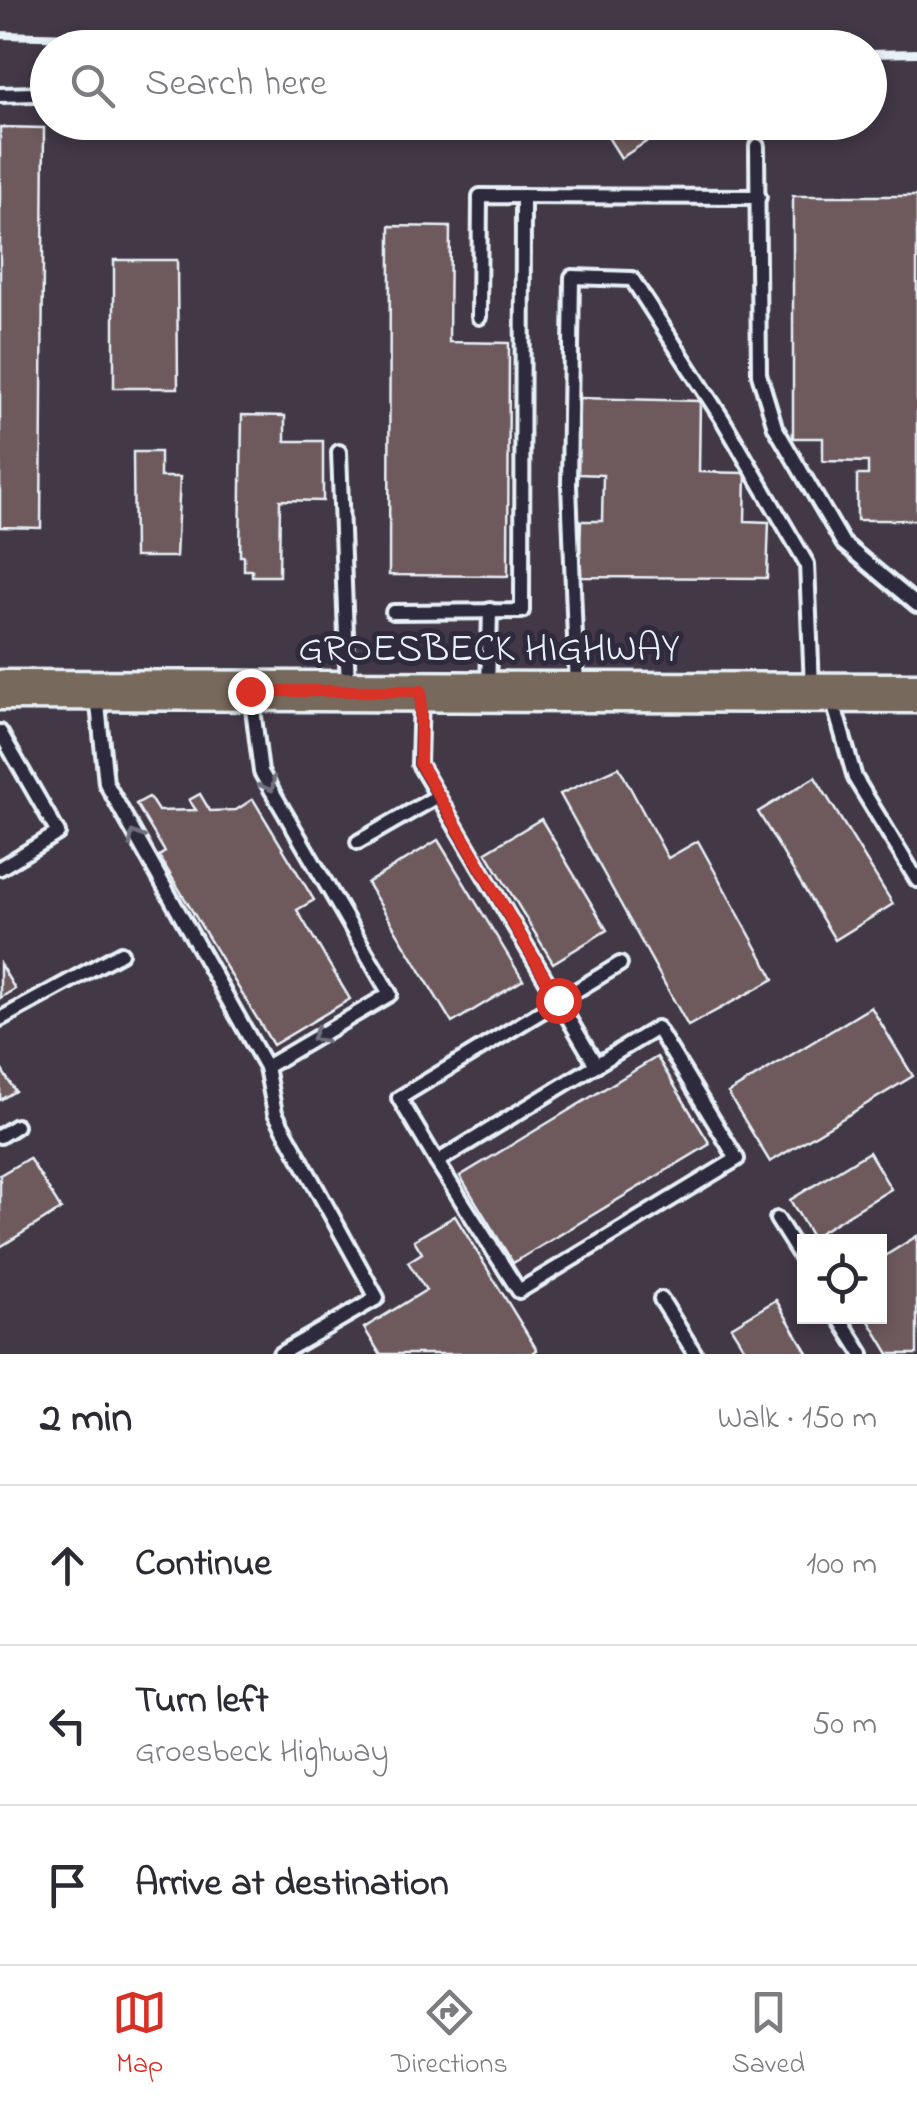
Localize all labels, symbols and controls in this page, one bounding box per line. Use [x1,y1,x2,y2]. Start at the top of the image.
search box [30,30,887,140]
text: Search here [145,57,327,113]
icon: search [65,58,120,113]
street label: GROESBECK HIGHWAY [298,621,680,680]
route end [228,669,274,715]
one-way arrow [257,775,277,793]
one-way arrow [128,830,148,848]
route start [536,978,582,1024]
one-way arrow [311,1024,329,1044]
map controls [797,1234,887,1324]
button: locate [797,1234,887,1324]
text: 2 min [40,1389,132,1450]
text: Walk · 150 m [718,1396,877,1443]
text: Continue [135,1537,271,1593]
icon: ahead [40,1538,95,1593]
text: 100 m [806,1542,877,1589]
text: Turn left [135,1674,268,1730]
icon: left [40,1698,95,1753]
text: 50 m [812,1702,877,1749]
text: Groesbeck Highway [135,1730,388,1777]
text: Arrive at destination [135,1857,449,1913]
icon: arrive [40,1858,95,1913]
tab: Map [112,1985,167,2086]
tab: Directions [391,1985,508,2086]
tab: Saved [732,1985,805,2086]

